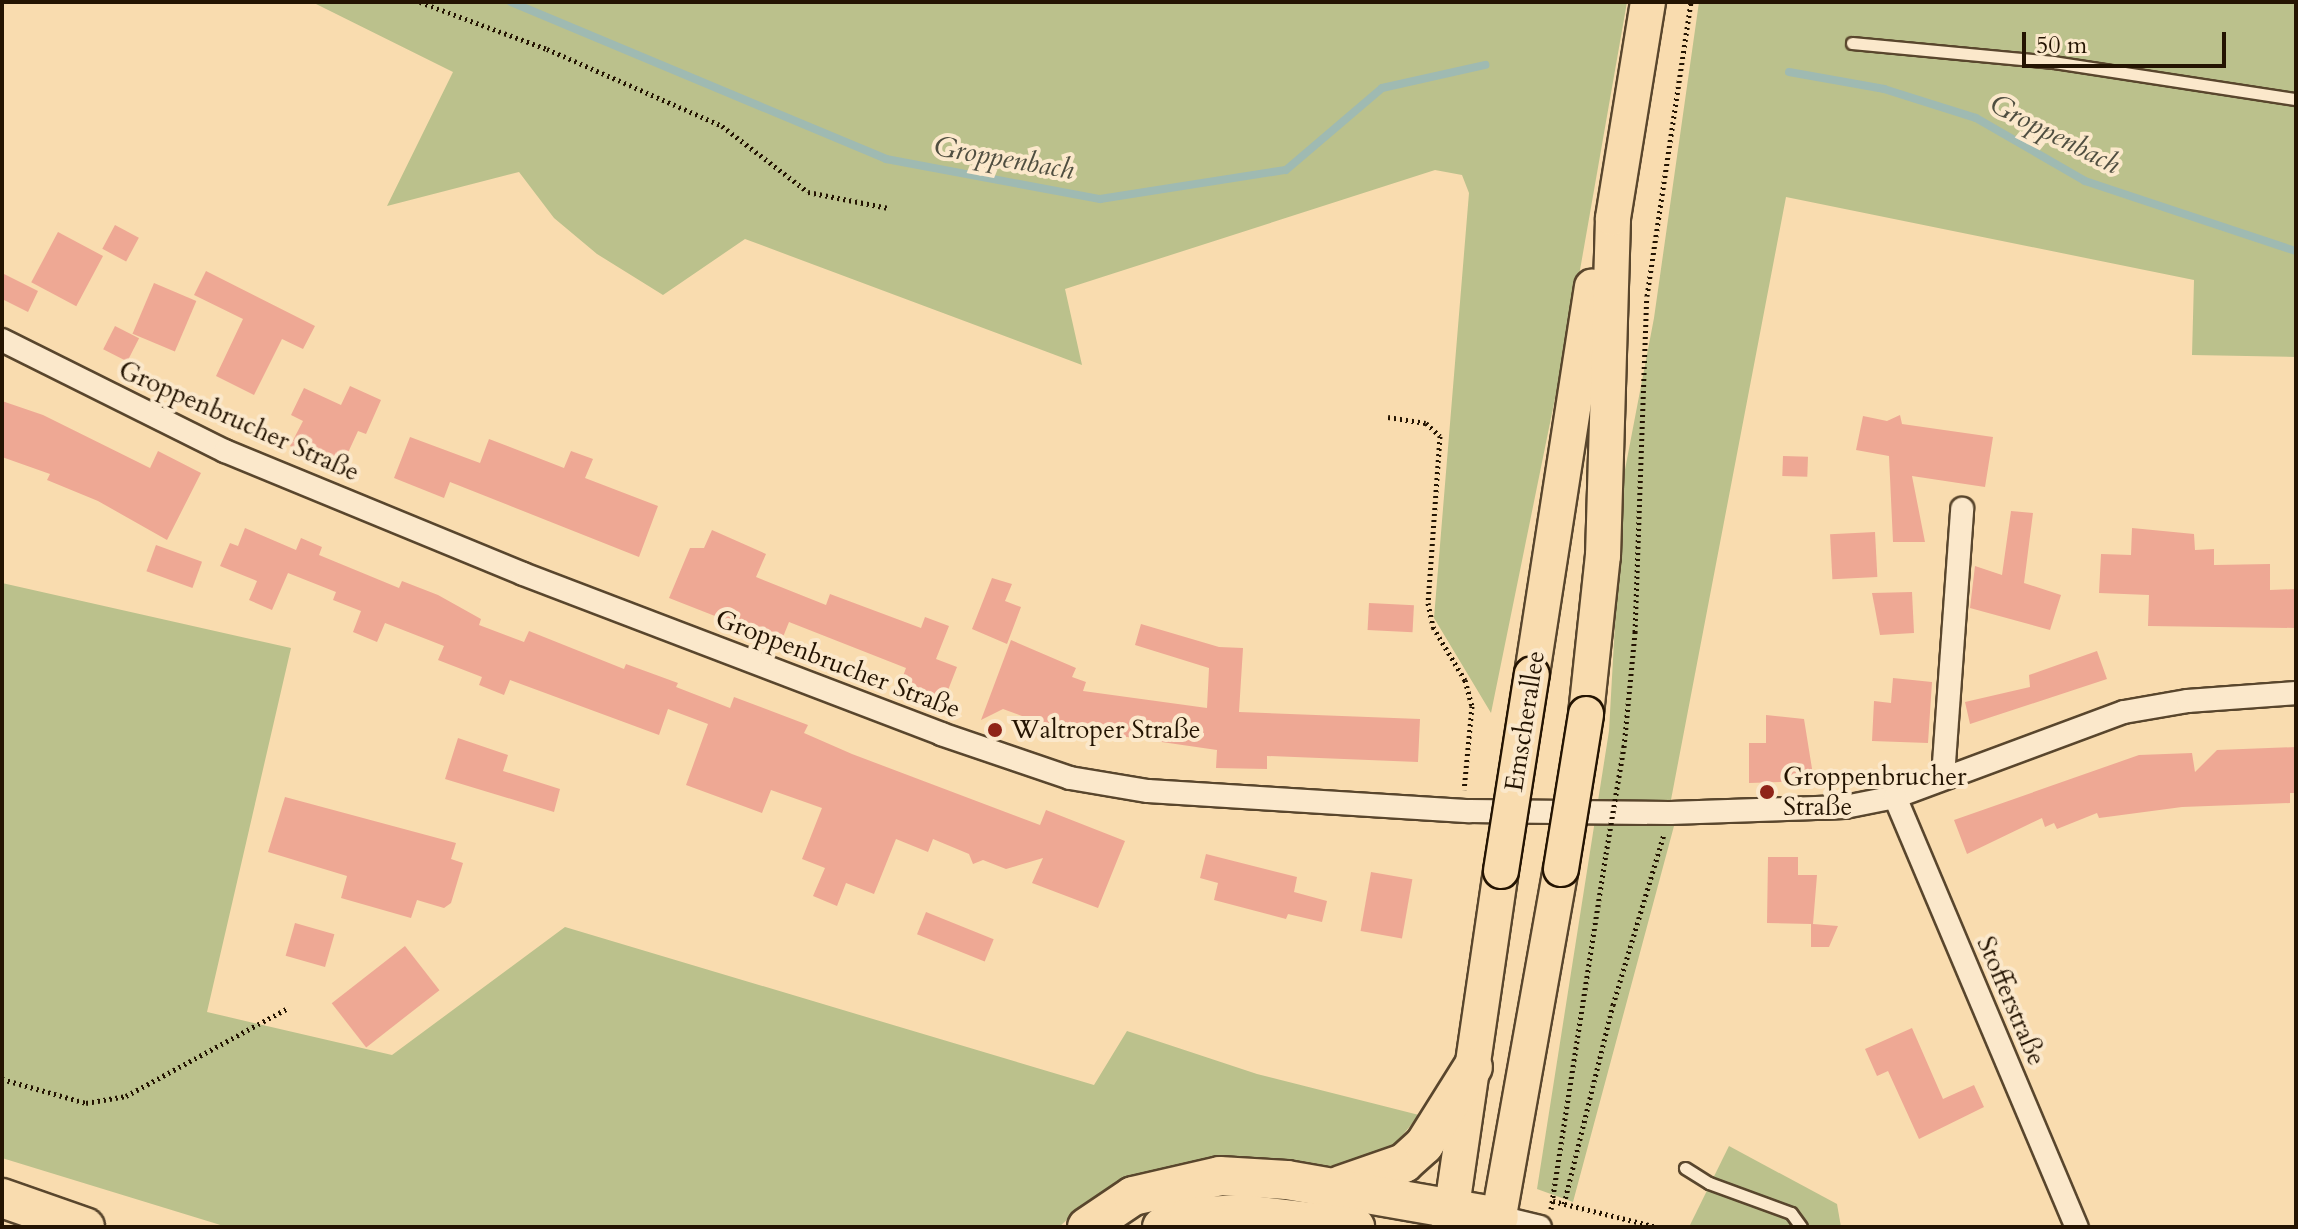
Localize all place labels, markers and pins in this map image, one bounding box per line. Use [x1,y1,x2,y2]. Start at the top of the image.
place label: Waltroper Straße [1011,714,1201,746]
marker: Waltroper Straße [986,721,1004,739]
place label: Groppenbrucher Straße [1783,761,1966,822]
marker: Groppenbrucher Straße [1758,783,1776,801]

